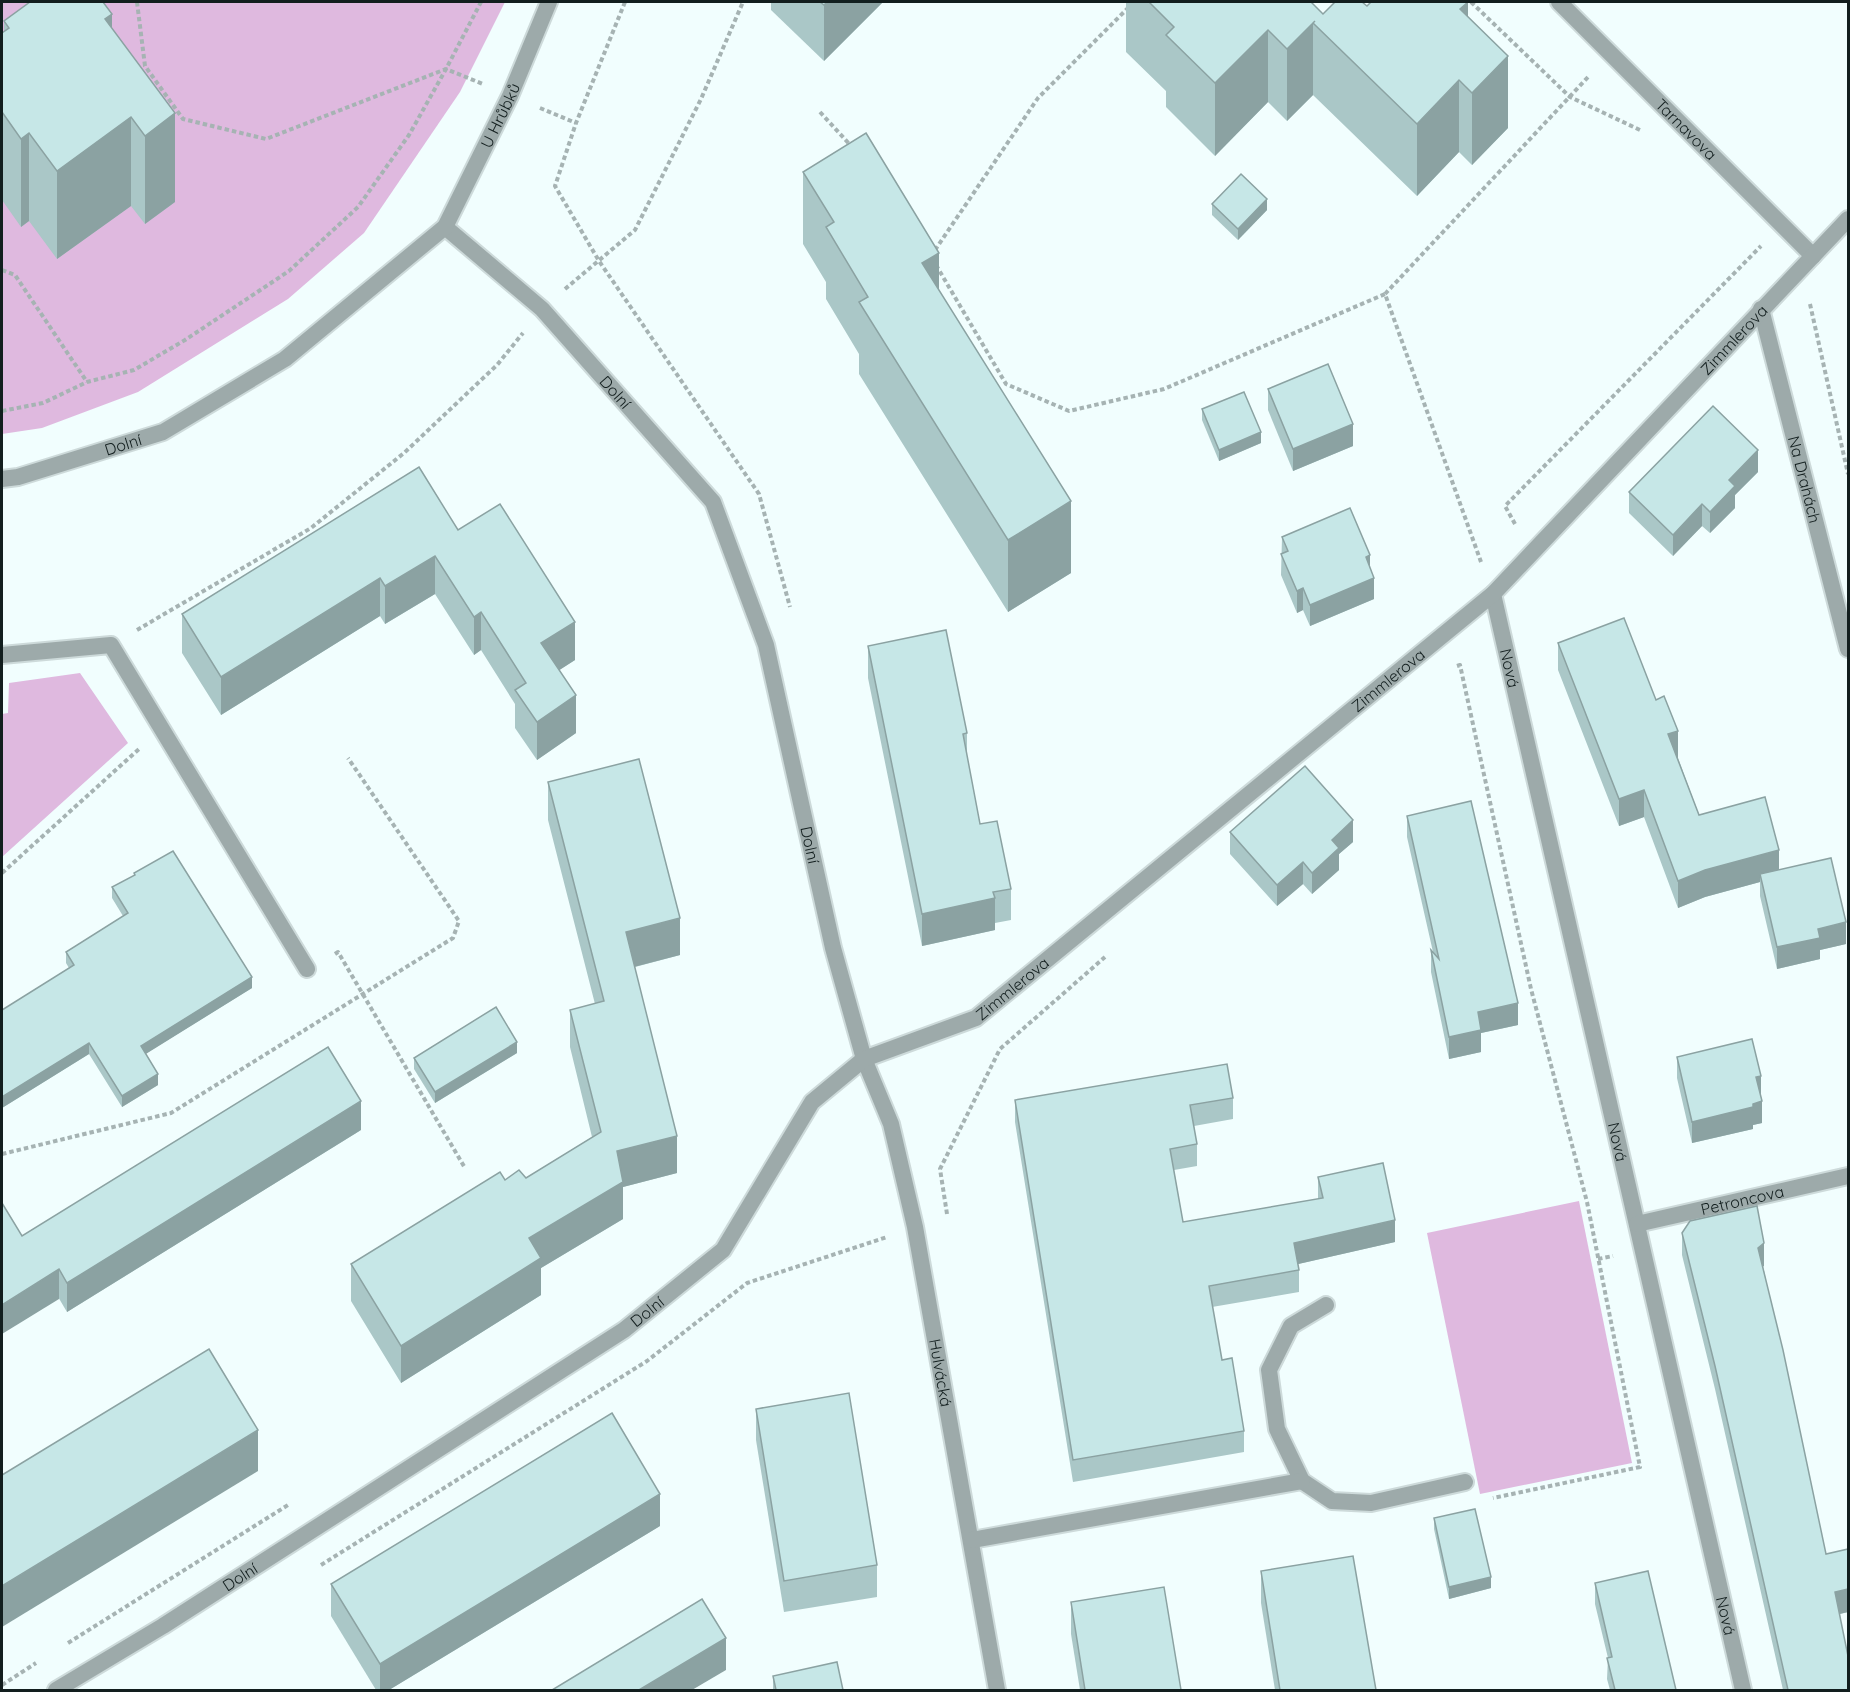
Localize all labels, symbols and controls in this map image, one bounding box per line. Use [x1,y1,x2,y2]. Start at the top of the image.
street label: U Hrůbků [476,80,524,151]
street label: Tarnavova [1651,94,1721,164]
street label: Zimmlerova [1696,301,1772,379]
street label: Dolní [596,371,636,413]
street label: Dolní [102,429,144,460]
street label: Na Drahách [1784,434,1825,525]
street label: Zimmlerova [1347,644,1429,716]
street label: Nová [1496,647,1524,690]
street label: Dolní [796,824,824,866]
street label: Zimmlerova [971,952,1053,1024]
street label: Nová [1604,1121,1632,1163]
street label: Petroncova [1699,1181,1786,1219]
street label: Dolní [626,1292,668,1331]
street label: Hulvácká [925,1337,957,1408]
street label: Dolní [219,1558,262,1595]
street label: Nová [1712,1594,1740,1637]

